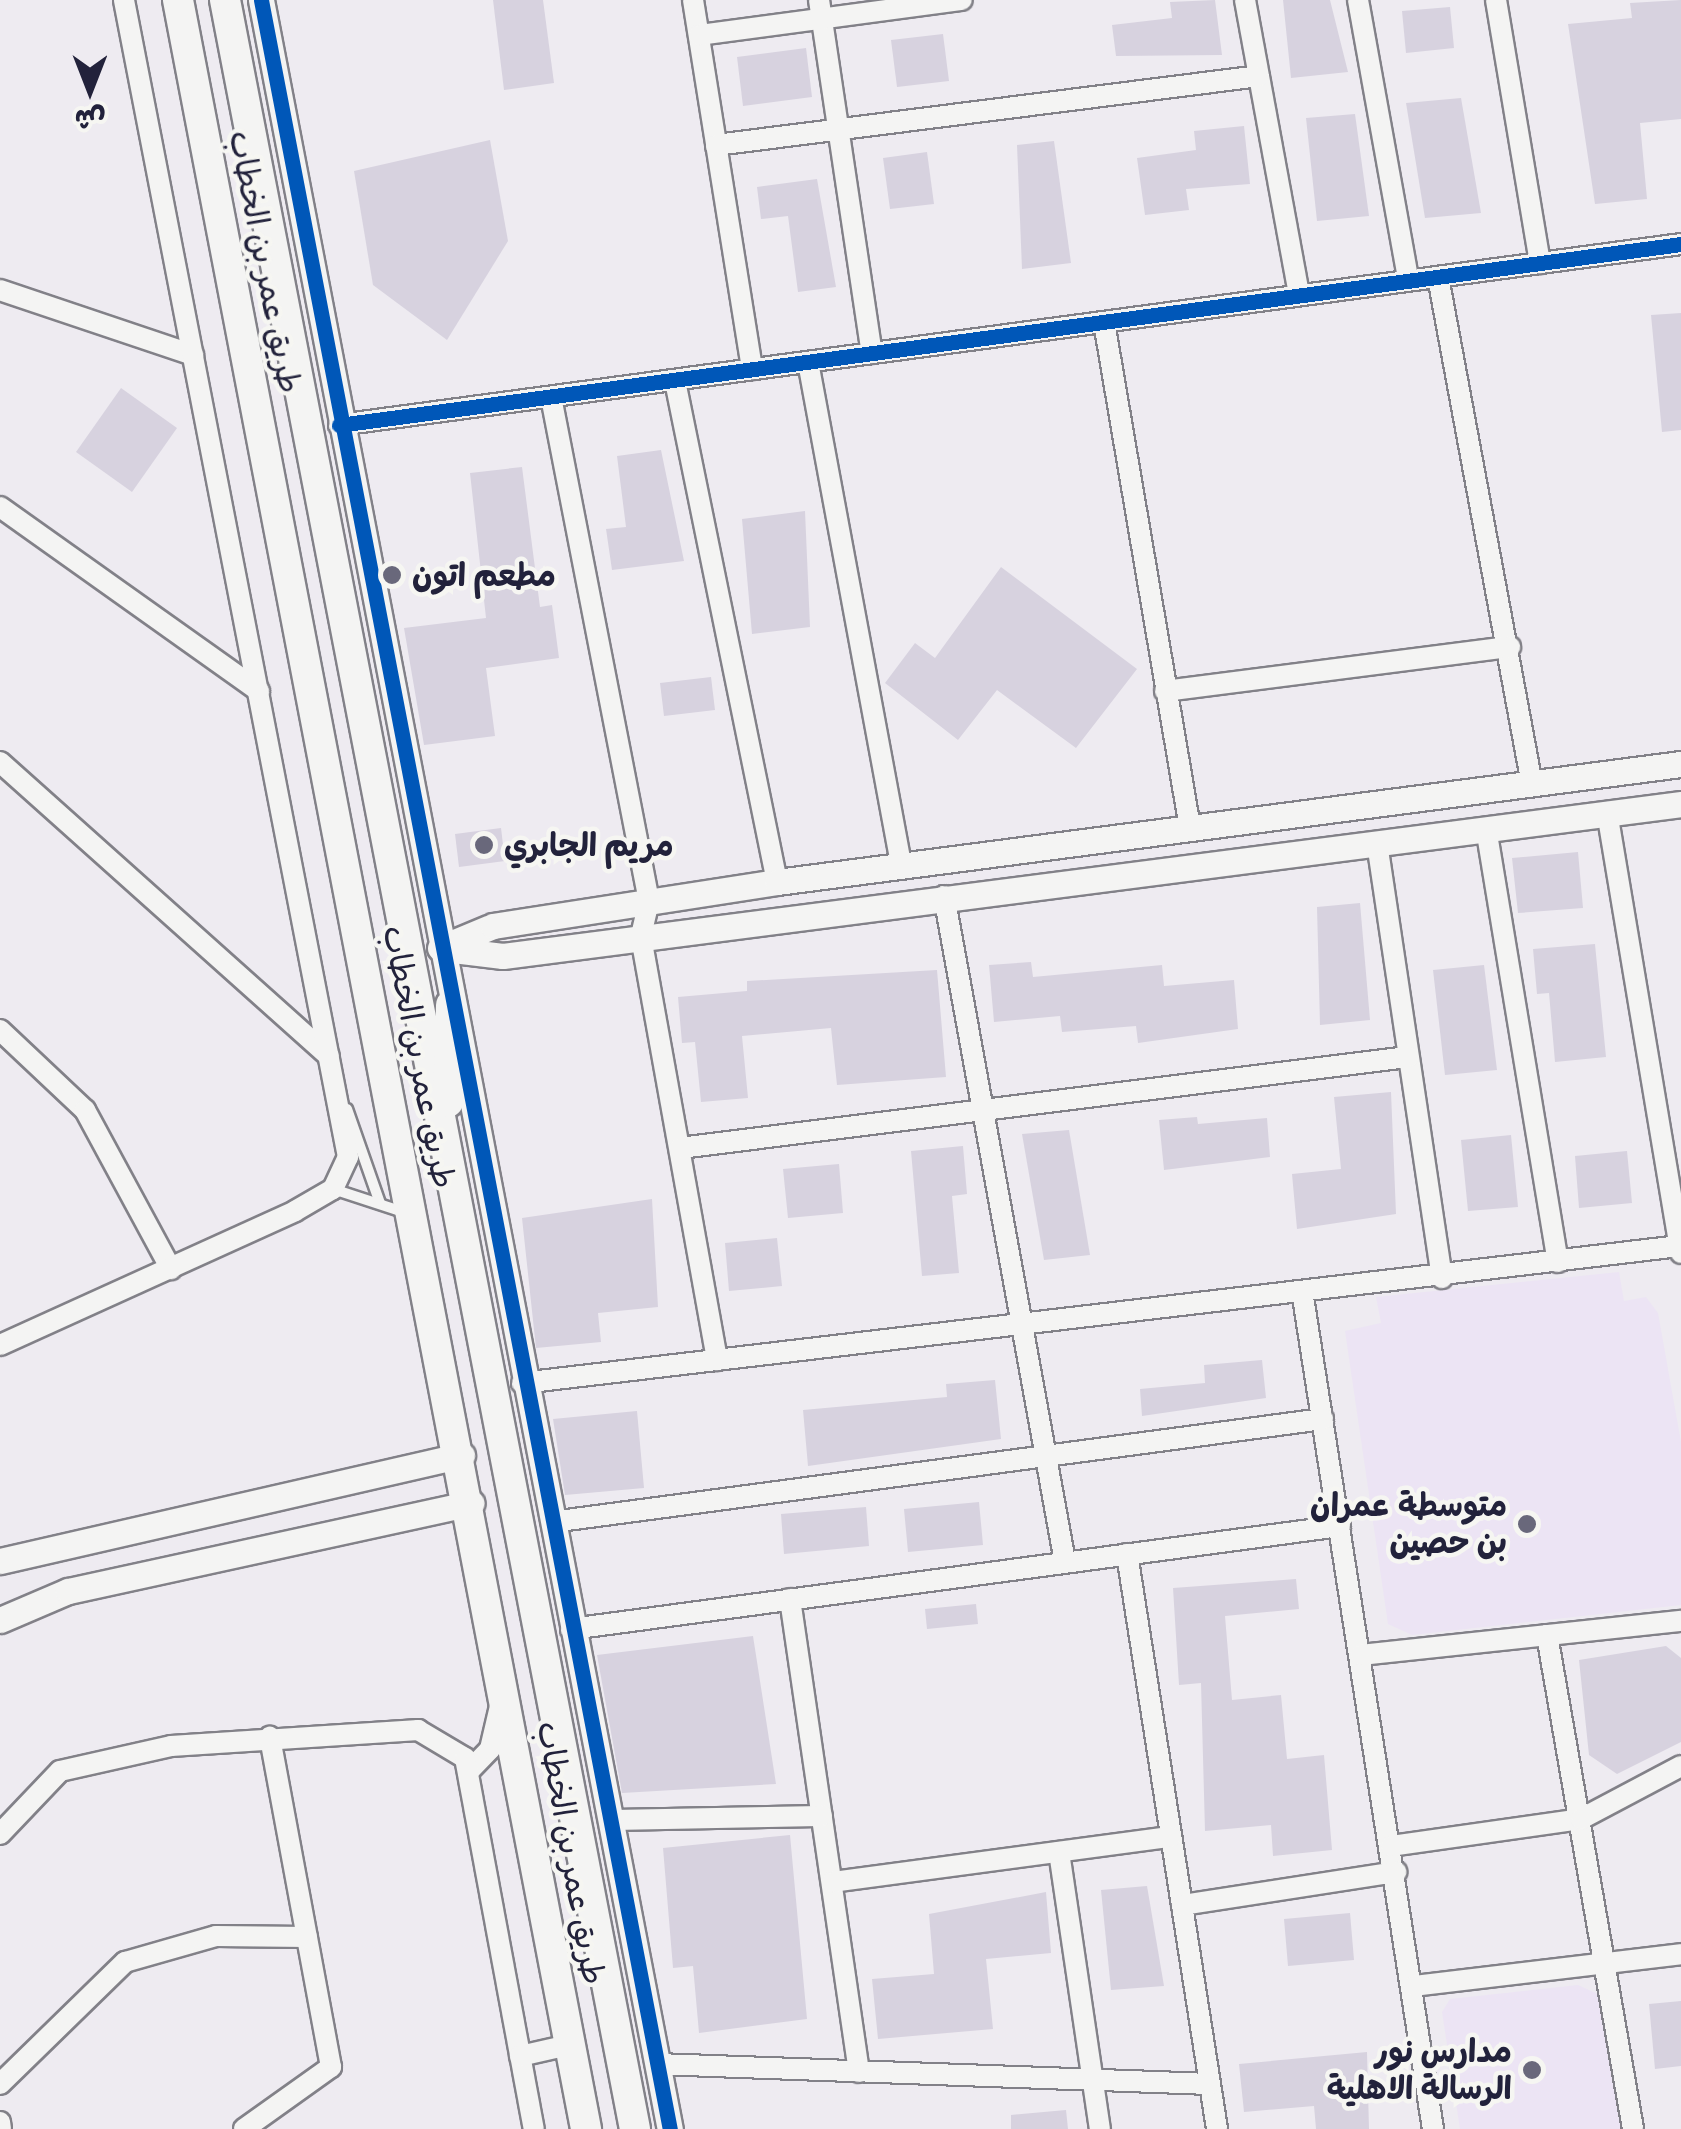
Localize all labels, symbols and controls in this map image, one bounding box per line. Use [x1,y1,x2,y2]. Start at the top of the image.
north arrow [40,40,140,140]
text: ش [75,101,105,139]
street label: طريق عمر بن الخطاب [221,127,309,397]
place label: مطعم اتون [412,556,556,594]
marker: مطعم اتون [381,564,403,586]
place label: مريم الجابري [504,826,674,864]
marker: مريم الجابري [473,834,495,856]
street label: طريق عمر بن الخطاب [375,922,463,1192]
place label: متوسطة عمران بن حصين [1310,1487,1507,1562]
marker: متوسطة عمران بن حصين [1516,1513,1538,1535]
street label: طريق عمر بن الخطاب [529,1718,613,1988]
place label: مدارس نور الرسالة الاهلية [1327,2033,1512,2108]
marker: مدارس نور الرسالة الاهلية [1521,2059,1543,2081]

